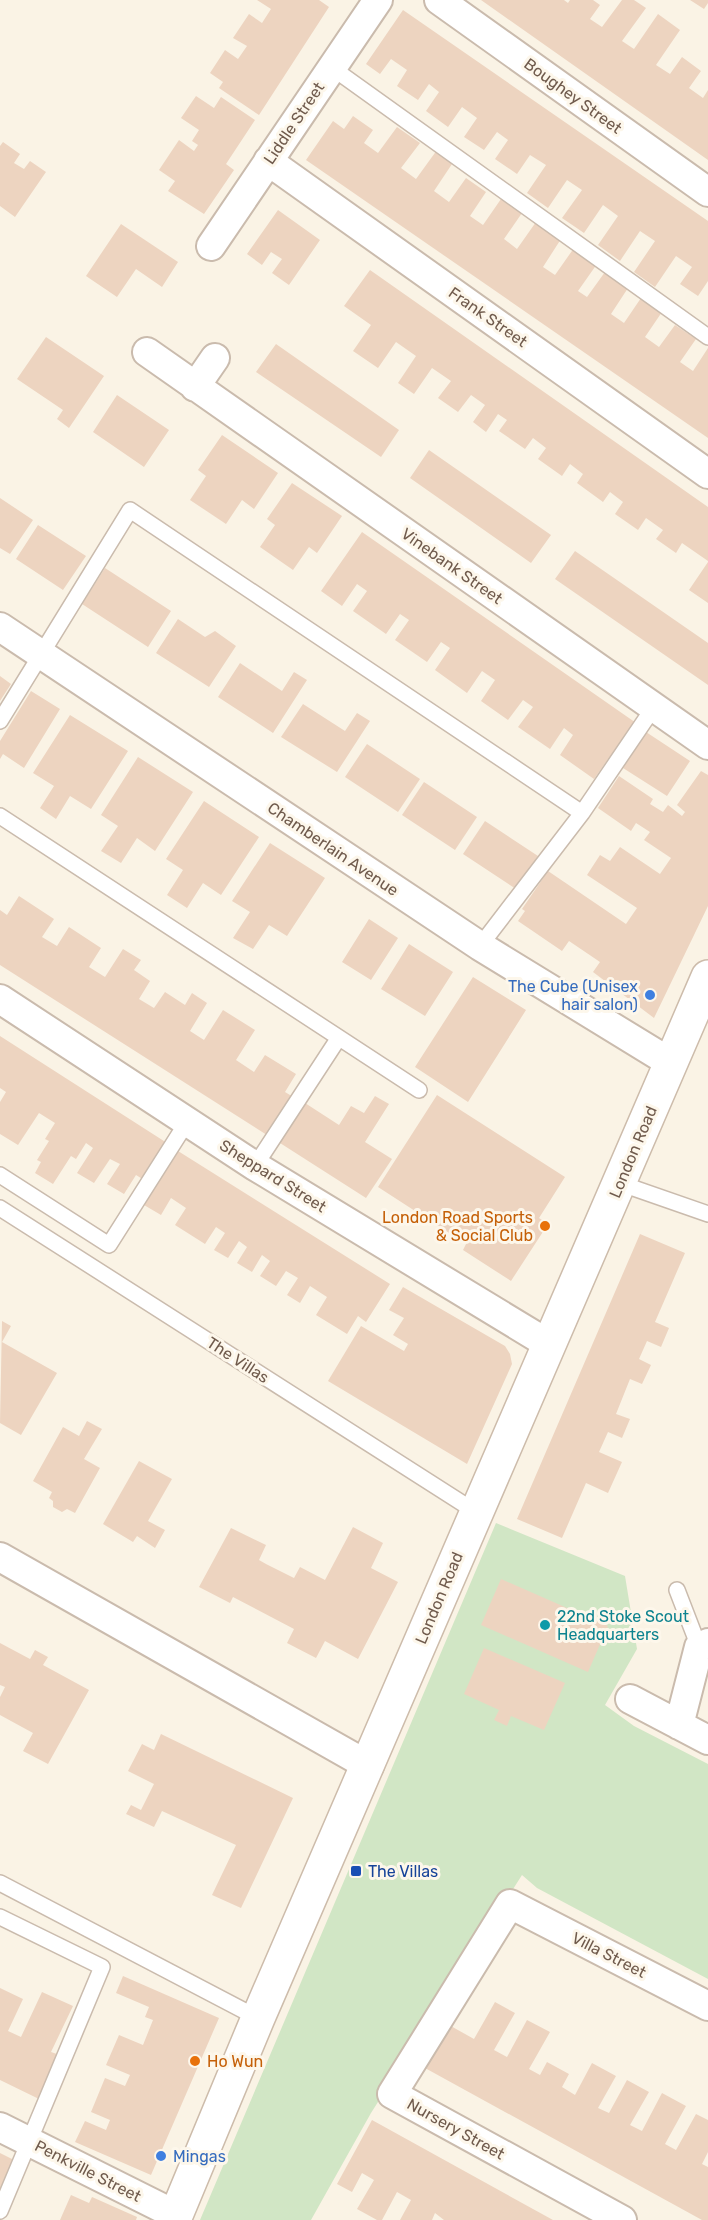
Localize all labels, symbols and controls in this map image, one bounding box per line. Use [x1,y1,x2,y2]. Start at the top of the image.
street label: Boughey Street [520,54,626,138]
street label: Liddle Street [260,78,328,168]
street label: Frank Street [445,283,531,351]
street label: Vinebank Street [398,524,506,608]
street label: Chamberlain Avenue [264,798,402,900]
place label: The Cube (Unisex hair salon) [508,977,638,1014]
marker: The Cube (Unisex hair salon) [643,988,657,1002]
street label: London Road [605,1103,661,1201]
street label: Sheppard Street [216,1136,330,1216]
place label: London Road Sports & Social Club [382,1208,533,1245]
marker: London Road Sports & Social Club [538,1219,552,1233]
street label: The Villas [203,1333,273,1387]
street label: London Road [411,1549,467,1647]
place label: 22nd Stoke Scout Headquarters [557,1607,689,1644]
marker: 22nd Stoke Scout Headquarters [538,1618,552,1632]
place label: The Villas [368,1862,438,1881]
marker: The Villas [349,1864,363,1878]
street label: Villa Street [569,1928,649,1982]
place label: Ho Wun [207,2052,263,2071]
marker: Ho Wun [188,2054,202,2068]
street label: Nursery Street [404,2094,508,2164]
street label: Penkville Street [32,2136,144,2206]
place label: Mingas [173,2147,226,2166]
marker: Mingas [154,2149,168,2163]

